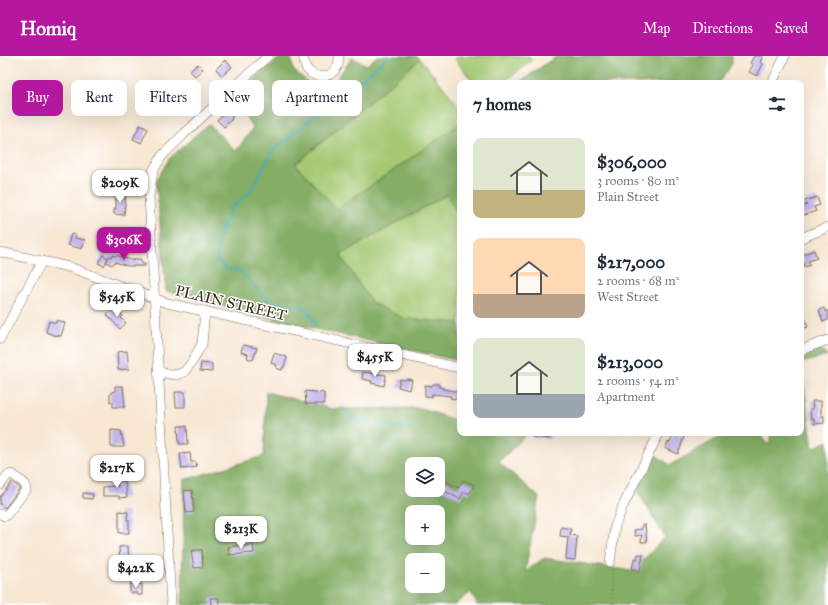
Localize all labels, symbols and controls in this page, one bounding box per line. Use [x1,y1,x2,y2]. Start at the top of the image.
text: Homiq [20,17,76,40]
text: Map [643,20,670,37]
text: Directions [692,20,753,37]
text: Saved [775,20,808,37]
chip: Buy [12,80,63,116]
chip: Rent [71,80,127,116]
chip: Filters [135,80,201,116]
chip: New [209,80,264,116]
chip: Apartment [272,80,362,116]
icon: filters [766,93,788,115]
text: 7 homes [473,94,531,115]
text: $306,000 [597,152,667,173]
icon: home [505,154,553,202]
pin: $209K [92,170,148,204]
text: 3 rooms · 80 m² [597,173,679,189]
text: $209K [101,175,139,191]
text: Plain Street [597,189,659,205]
pin: $306K [96,227,152,261]
text: $306K [106,232,142,248]
text: $217,000 [597,252,665,273]
icon: home [505,254,553,302]
text: 2 rooms · 68 m² [597,273,679,289]
street label: PLAIN STREET [174,281,288,325]
pin: $545K [89,284,145,318]
text: $545K [99,289,135,305]
text: West Street [597,289,659,305]
pin: $455K [347,344,403,378]
text: $455K [357,349,393,365]
text: $213,000 [597,352,663,373]
icon: home [505,354,553,402]
text: 2 rooms · 54 m² [597,373,679,389]
text: Apartment [597,389,655,405]
pin: $217K [89,455,145,489]
map controls [405,457,445,593]
button: layers [405,457,445,497]
text: $217K [99,460,135,476]
button: + [405,505,445,545]
pin: $213K [213,516,269,550]
text: $213K [224,521,258,537]
button: − [405,553,445,593]
pin: $422K [108,555,164,589]
text: $422K [117,560,155,576]

